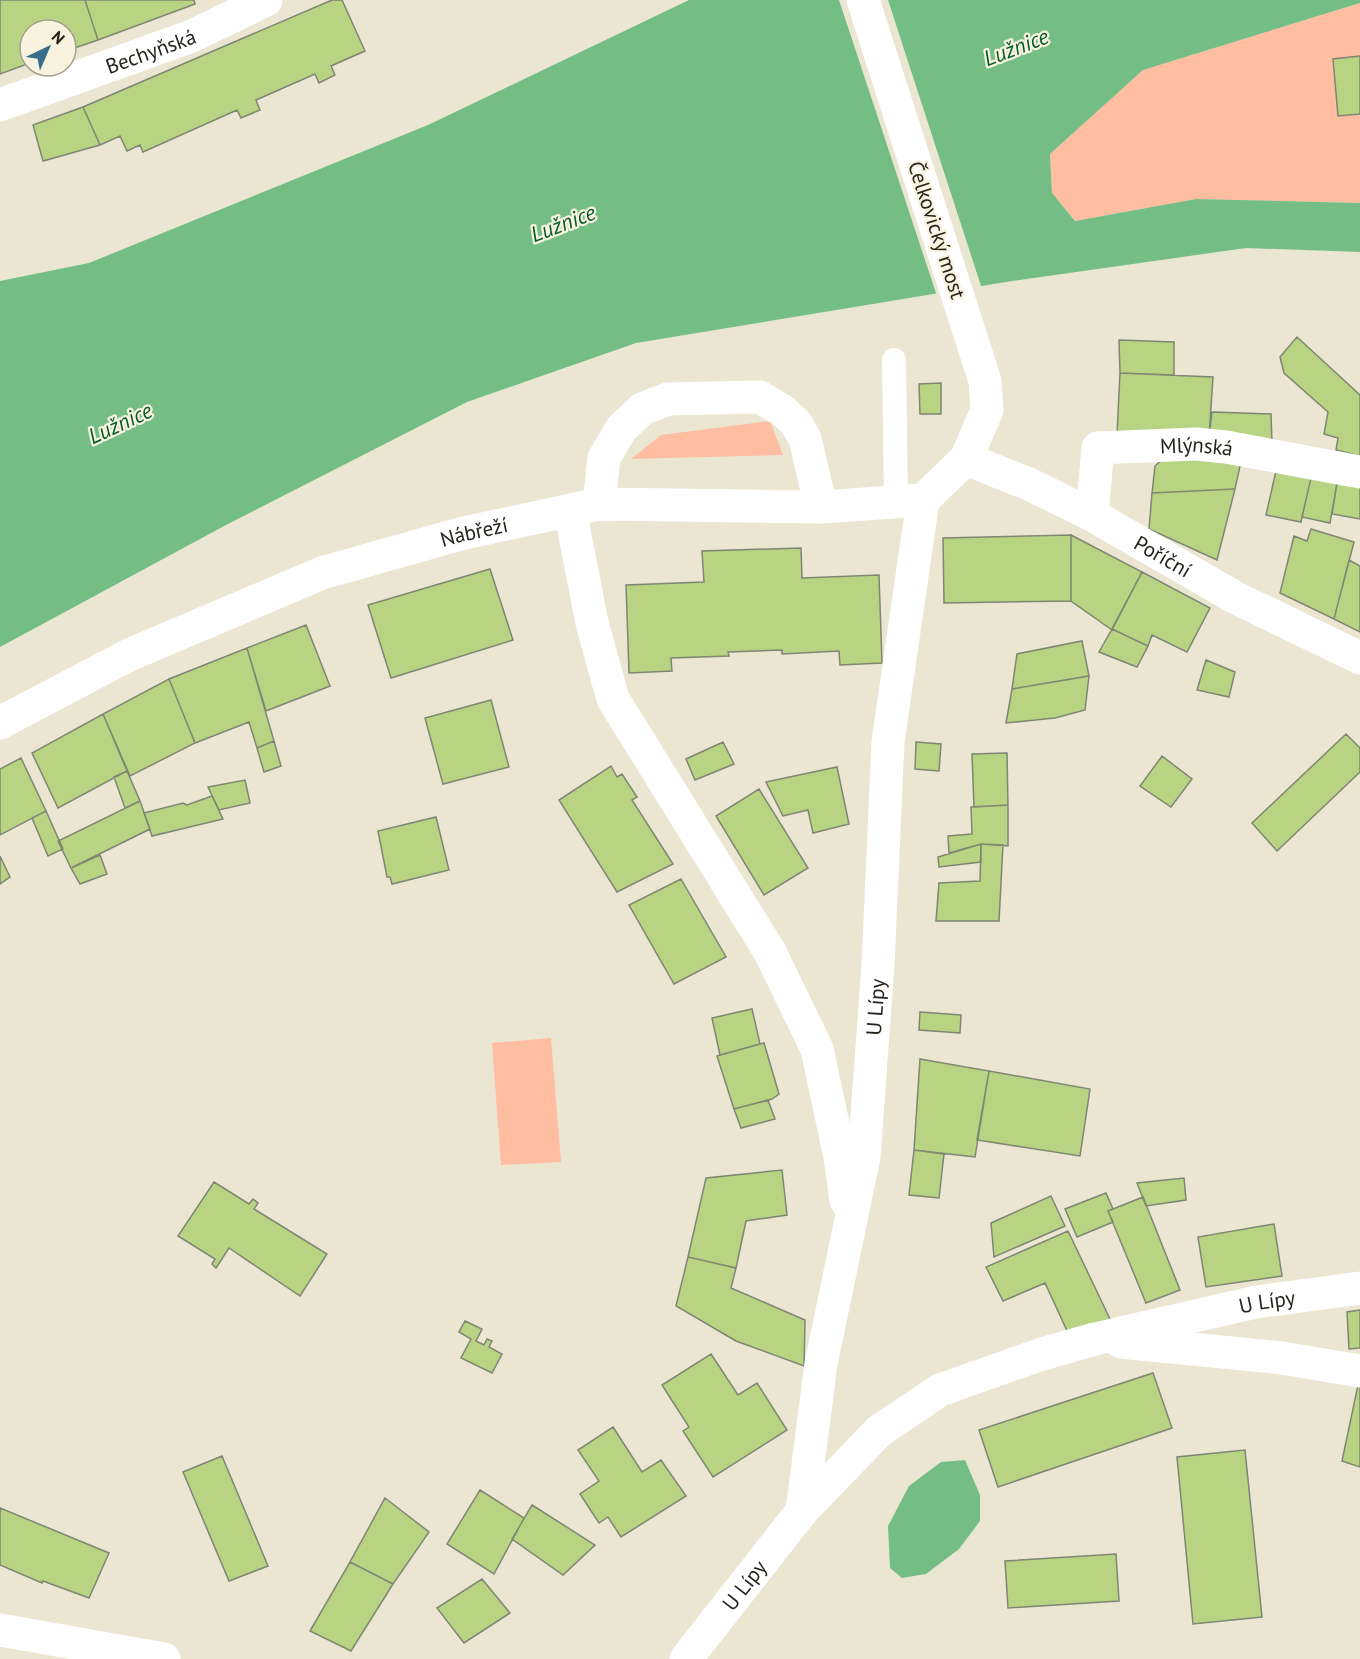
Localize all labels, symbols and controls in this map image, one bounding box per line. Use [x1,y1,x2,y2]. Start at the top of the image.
north arrow [18,18,78,78]
street label: Bechyňská [102,22,200,80]
water label: Lužnice [979,22,1053,72]
text: N [48,26,69,48]
street label: Čelkovický most [902,158,972,302]
water label: Lužnice [526,198,600,248]
water label: Lužnice [84,396,157,450]
street label: Mlýnská [1159,430,1236,462]
street label: Nábřeží [437,511,510,552]
street label: Poříční [1130,529,1197,583]
street label: U Lípy [859,978,890,1036]
street label: U Lípy [1236,1283,1297,1319]
street label: U Lípy [716,1554,772,1616]

